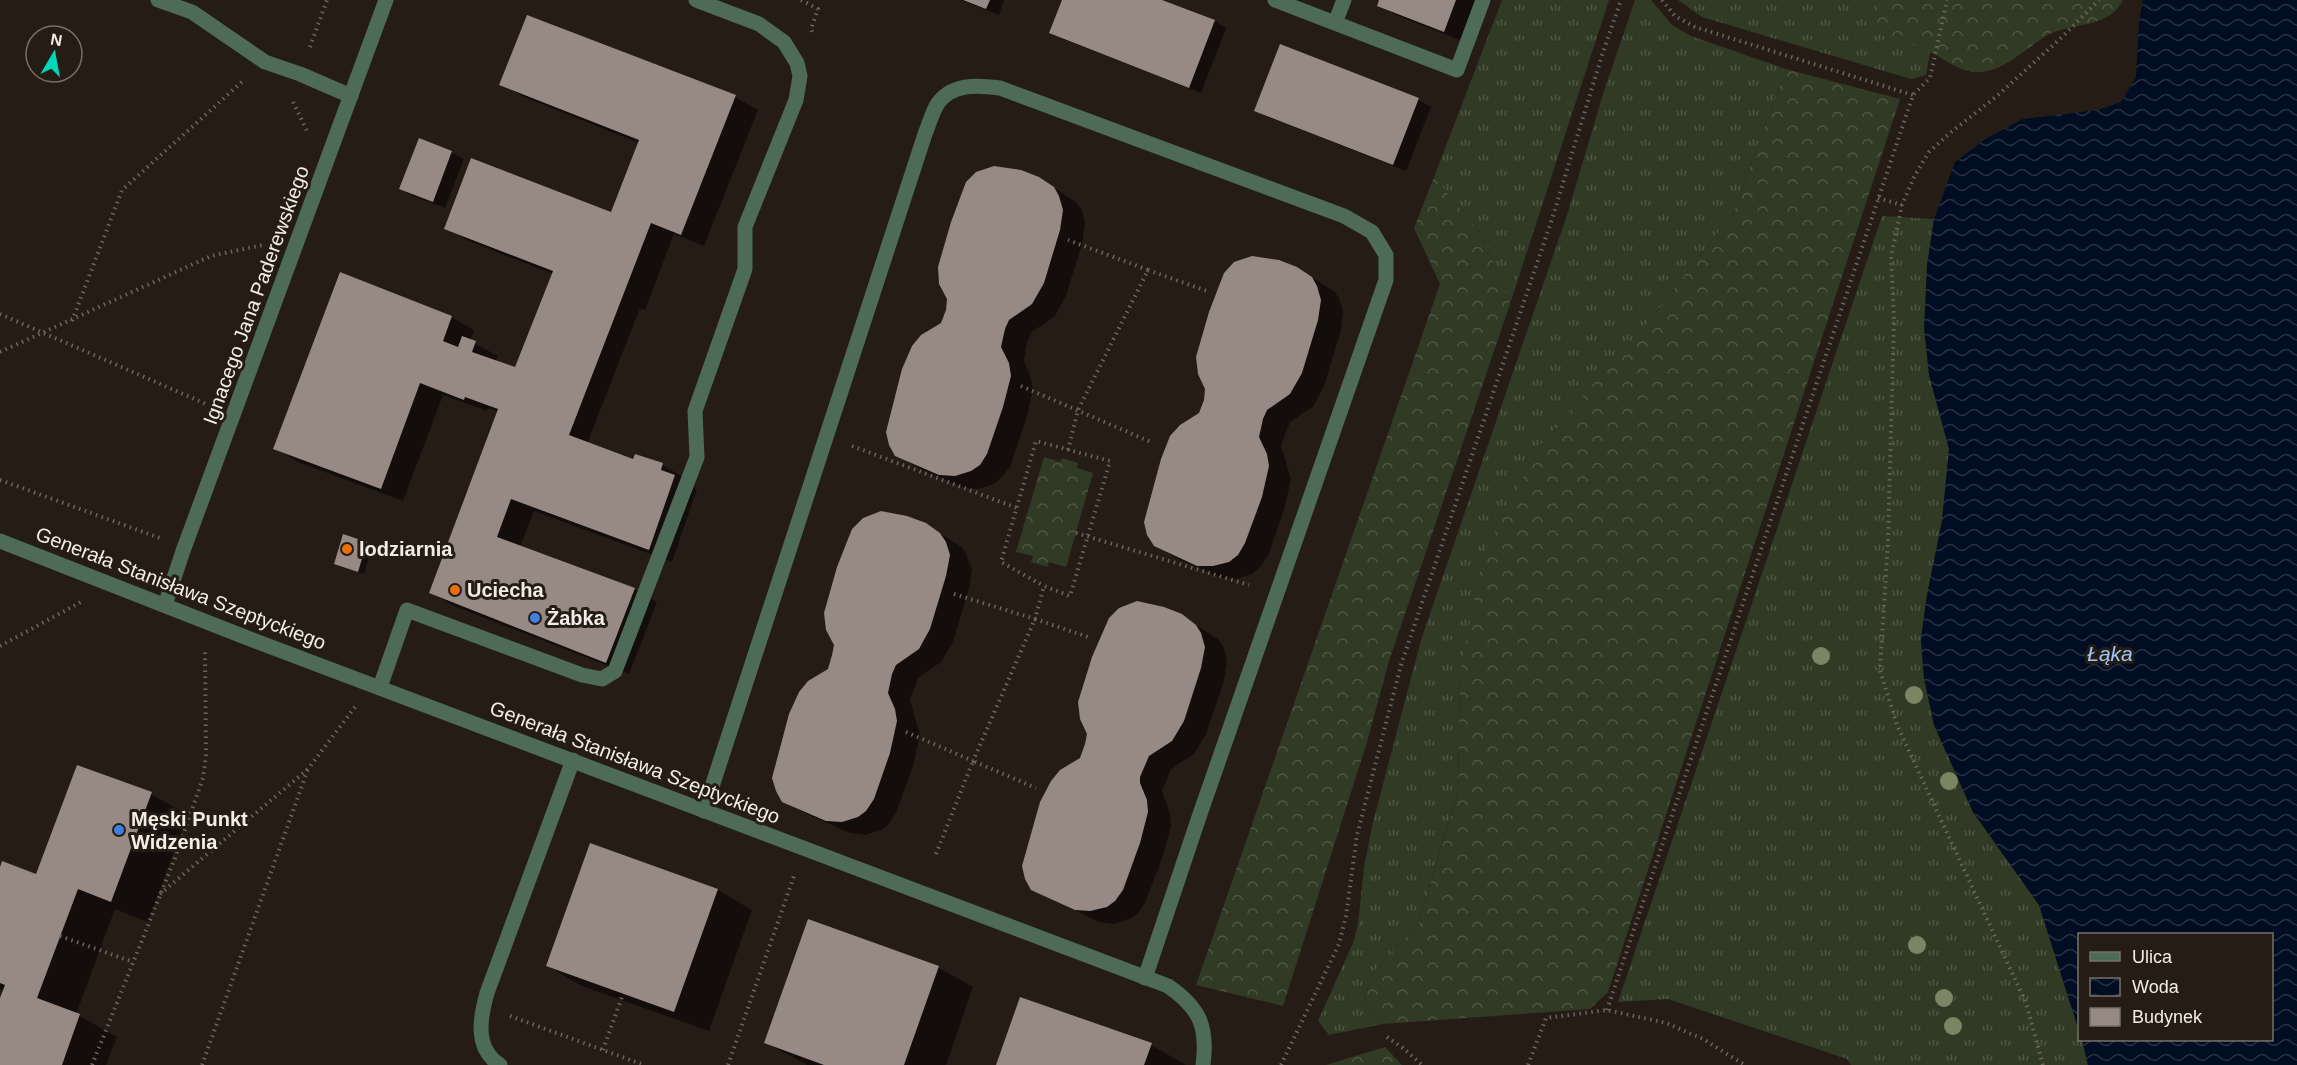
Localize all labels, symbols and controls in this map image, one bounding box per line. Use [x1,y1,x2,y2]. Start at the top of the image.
north arrow [24,24,84,84]
text: N [49,30,64,49]
street label: Ignacego Jana Paderewskiego [199,163,313,427]
street label: Generała Stanisława Szeptyckiego [33,522,329,654]
place label: lodziarnia [359,538,453,560]
marker: lodziarnia [340,542,354,556]
place label: Uciecha [467,579,545,601]
marker: Uciecha [448,583,462,597]
place label: Żabka [547,607,606,629]
marker: Żabka [528,611,542,625]
water label: Łąka [2087,642,2133,665]
street label: Generała Stanisława Szeptyckiego [487,696,783,828]
place label: Męski Punkt Widzenia [131,808,248,853]
marker: Męski Punkt Widzenia [112,823,126,837]
legend [2078,933,2273,1041]
text: Ulica [2132,947,2173,967]
text: Woda [2132,977,2180,997]
text: Budynek [2132,1007,2203,1027]

